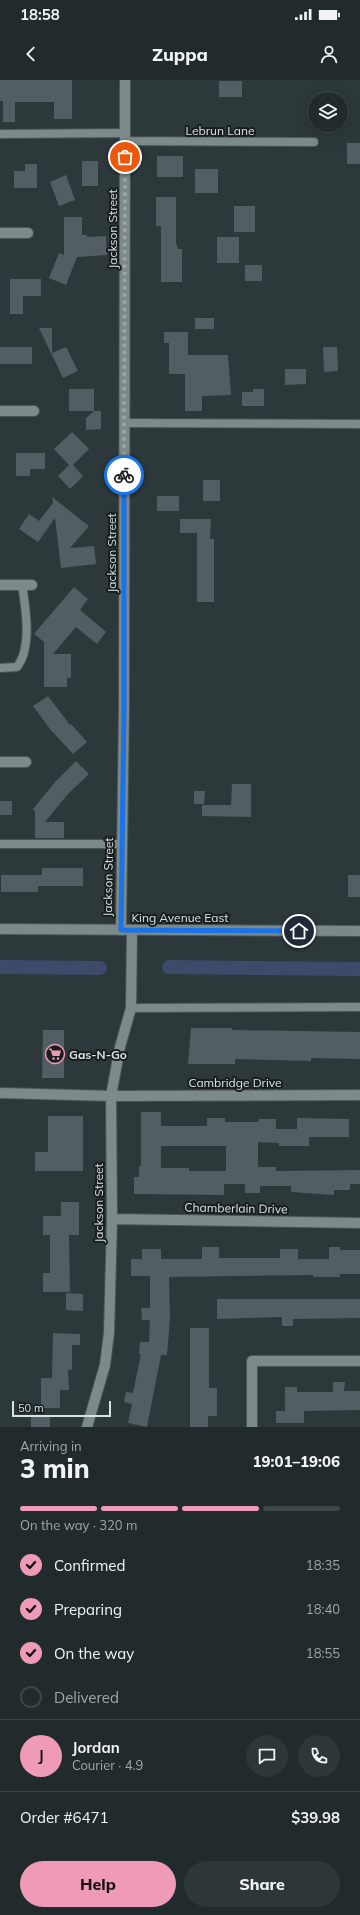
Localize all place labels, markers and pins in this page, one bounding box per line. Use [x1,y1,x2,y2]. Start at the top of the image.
pin [108,140,142,174]
pin [282,914,316,948]
supermarket icon: Gas-N-Go [44,1043,66,1065]
place label: Gas-N-Go [69,1047,127,1062]

